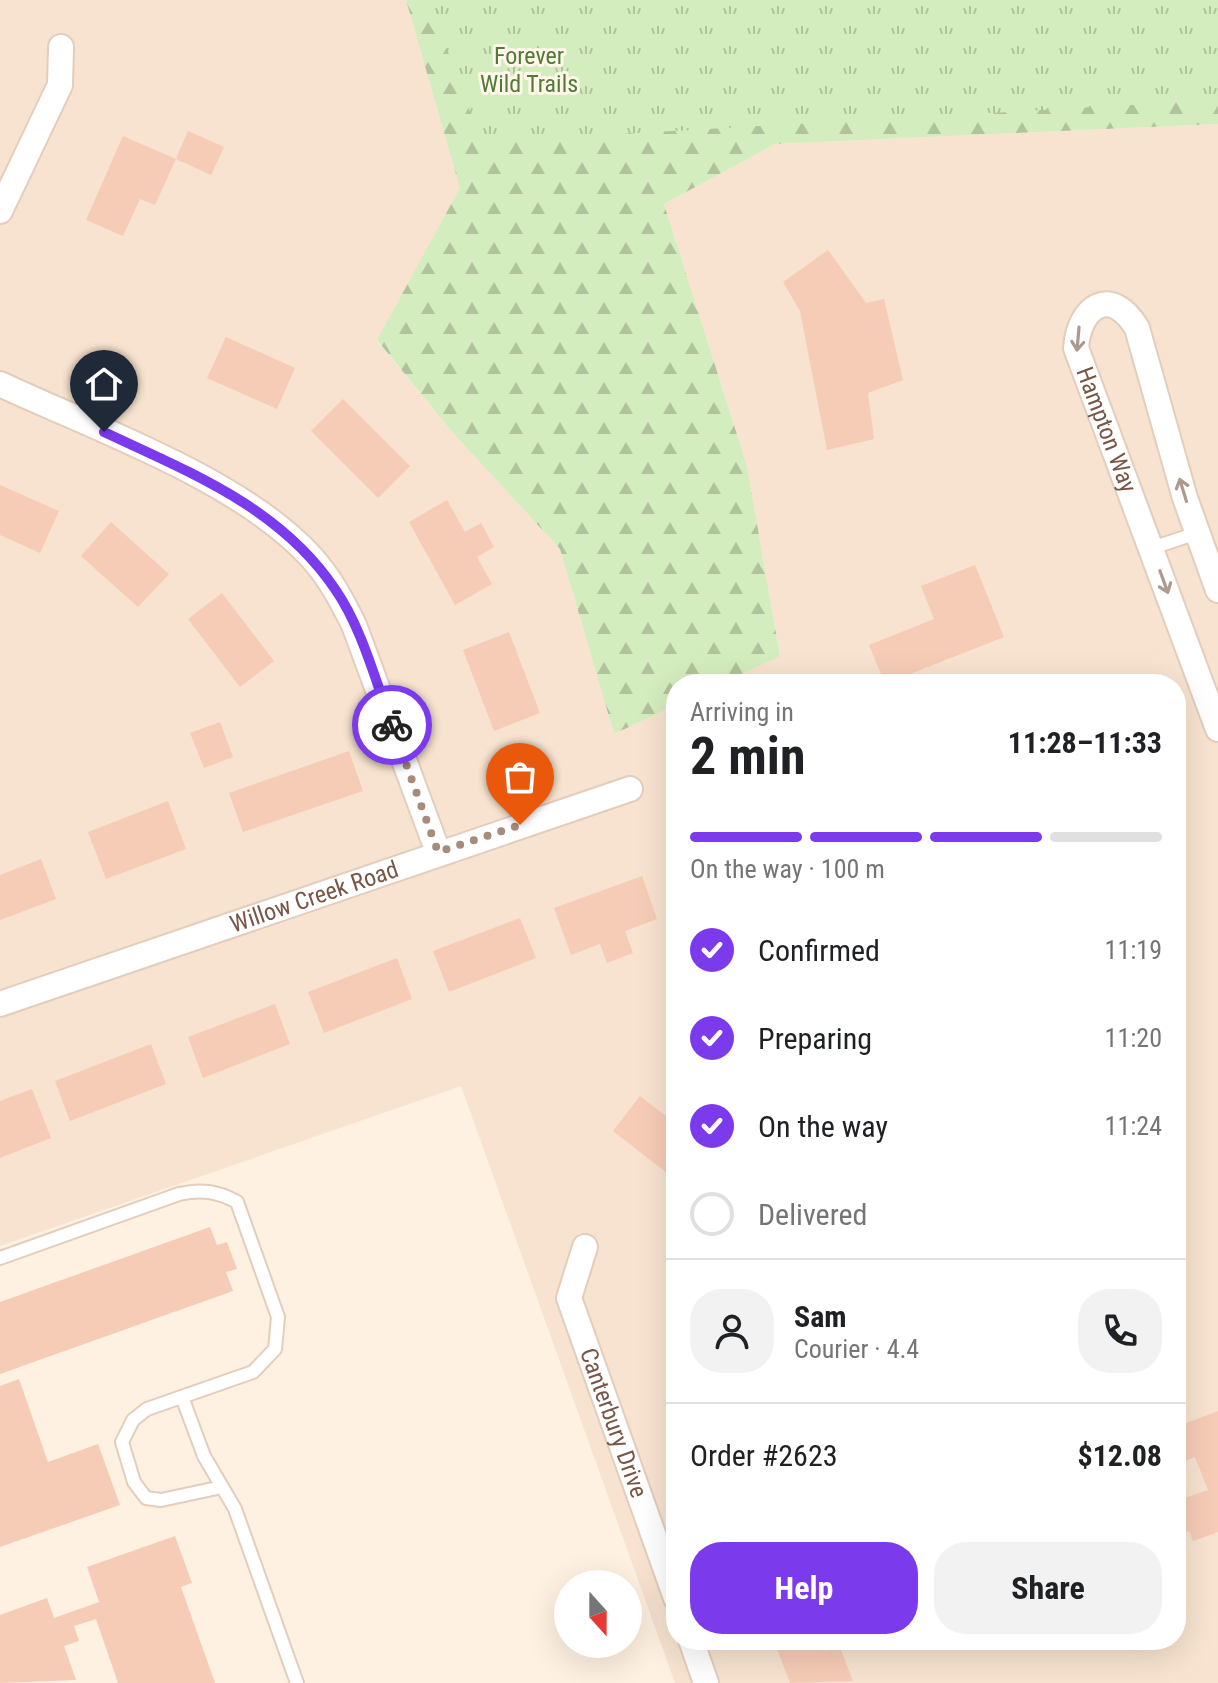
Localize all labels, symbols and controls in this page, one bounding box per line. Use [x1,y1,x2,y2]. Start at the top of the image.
park label: Forever Wild Trails [480,42,578,98]
one-way arrow [1070,325,1085,351]
pin [70,350,138,432]
icon: home [82,362,126,406]
street label: Hampton Way [1070,363,1143,496]
one-way arrow [1175,478,1189,503]
one-way arrow [1158,569,1172,594]
courier [352,685,432,765]
text: Arriving in [690,697,794,727]
icon: bike [370,703,414,747]
text: 11:28–11:33 [1008,725,1162,760]
text: 2 min [690,726,806,787]
pin [486,743,554,825]
icon: bag [498,755,542,799]
text: On the way · 100 m [690,854,885,884]
street label: Willow Creek Road [227,855,402,938]
icon: check [690,928,734,972]
text: Confirmed [758,933,880,968]
text: 11:19 [1105,935,1162,965]
icon: check [690,1016,734,1060]
text: Preparing [758,1021,872,1056]
text: 11:20 [1105,1023,1162,1053]
icon: check [690,1104,734,1148]
text: On the way [758,1109,888,1144]
text: 11:24 [1105,1111,1162,1141]
text: Delivered [758,1197,867,1232]
button: person [690,1289,774,1373]
button: phone [1078,1289,1162,1373]
text: Sam [794,1299,847,1334]
text: Courier · 4.4 [794,1334,919,1364]
street label: Canterbury Drive [574,1344,653,1501]
text: Order #2623 [690,1438,838,1473]
text: $12.08 [1077,1438,1162,1473]
button: Help [690,1542,918,1634]
button: Share [934,1542,1162,1634]
north arrow [554,1570,642,1658]
map controls [554,1570,642,1658]

